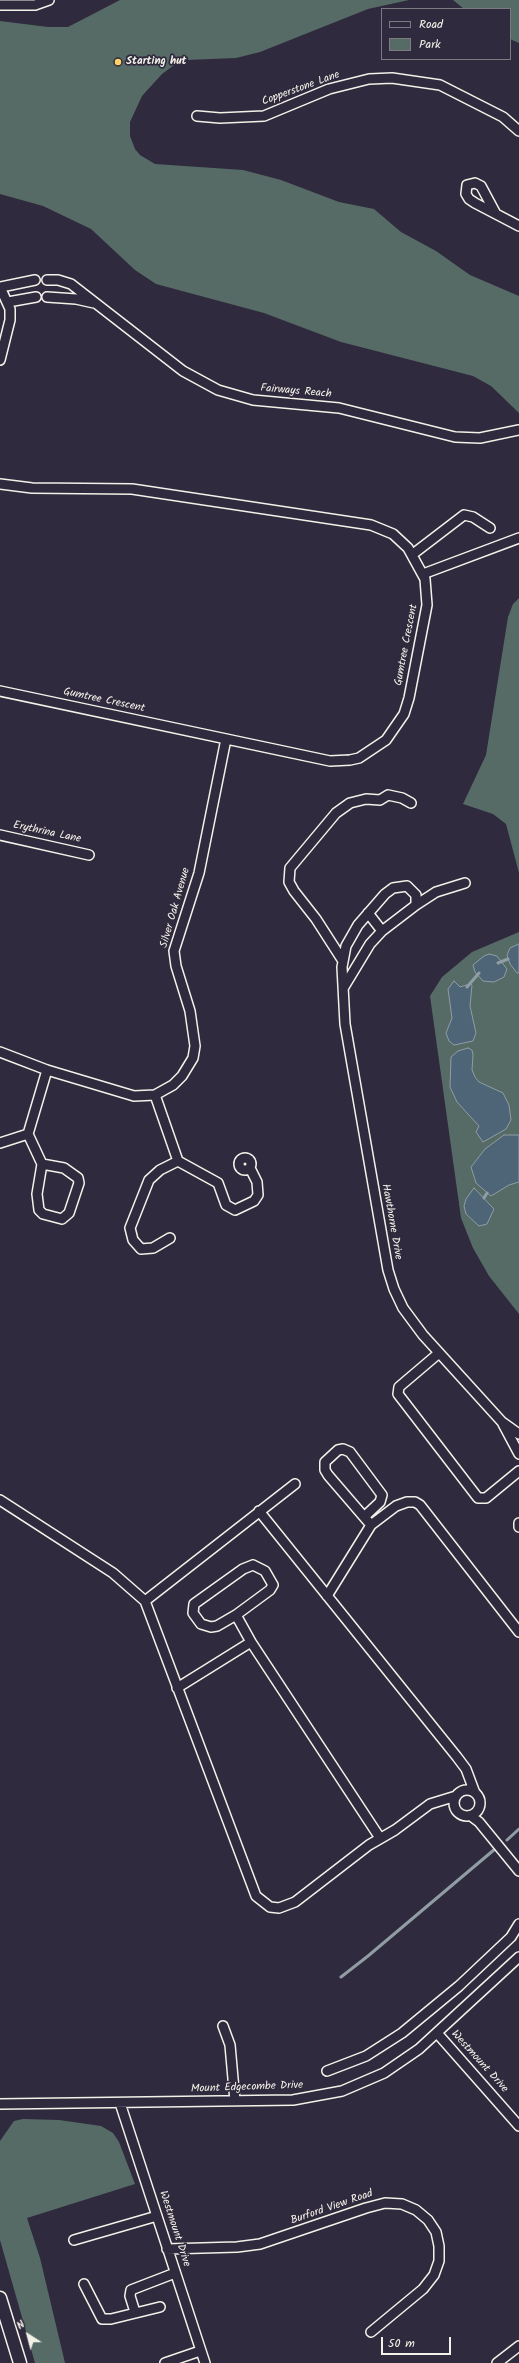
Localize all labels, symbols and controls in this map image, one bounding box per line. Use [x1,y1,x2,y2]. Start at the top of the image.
legend [381,8,511,60]
text: Road [419,15,443,34]
text: Park [419,35,441,54]
place label: Starting hut [126,55,187,69]
marker: Starting hut [113,57,123,67]
street label: Copperstone Lane [260,69,342,109]
street label: Fairways Reach [260,382,332,402]
street label: Gumtree Crescent [393,603,421,687]
street label: Gumtree Crescent [62,686,146,716]
street label: Erythrina Lane [12,819,82,847]
street label: Silver Oak Avenue [158,866,194,950]
street label: Hawthorne Drive [378,1183,404,1261]
street label: Westmount Drive [448,2028,510,2096]
street label: Mount Edgecombe Drive [191,2079,303,2097]
street label: Burford View Road [289,2188,375,2228]
street label: Westmount Drive [156,2189,192,2269]
north arrow [8,2315,48,2355]
text: N [13,2316,29,2335]
scale bar [383,2329,453,2355]
text: 50 m [388,2334,415,2353]

